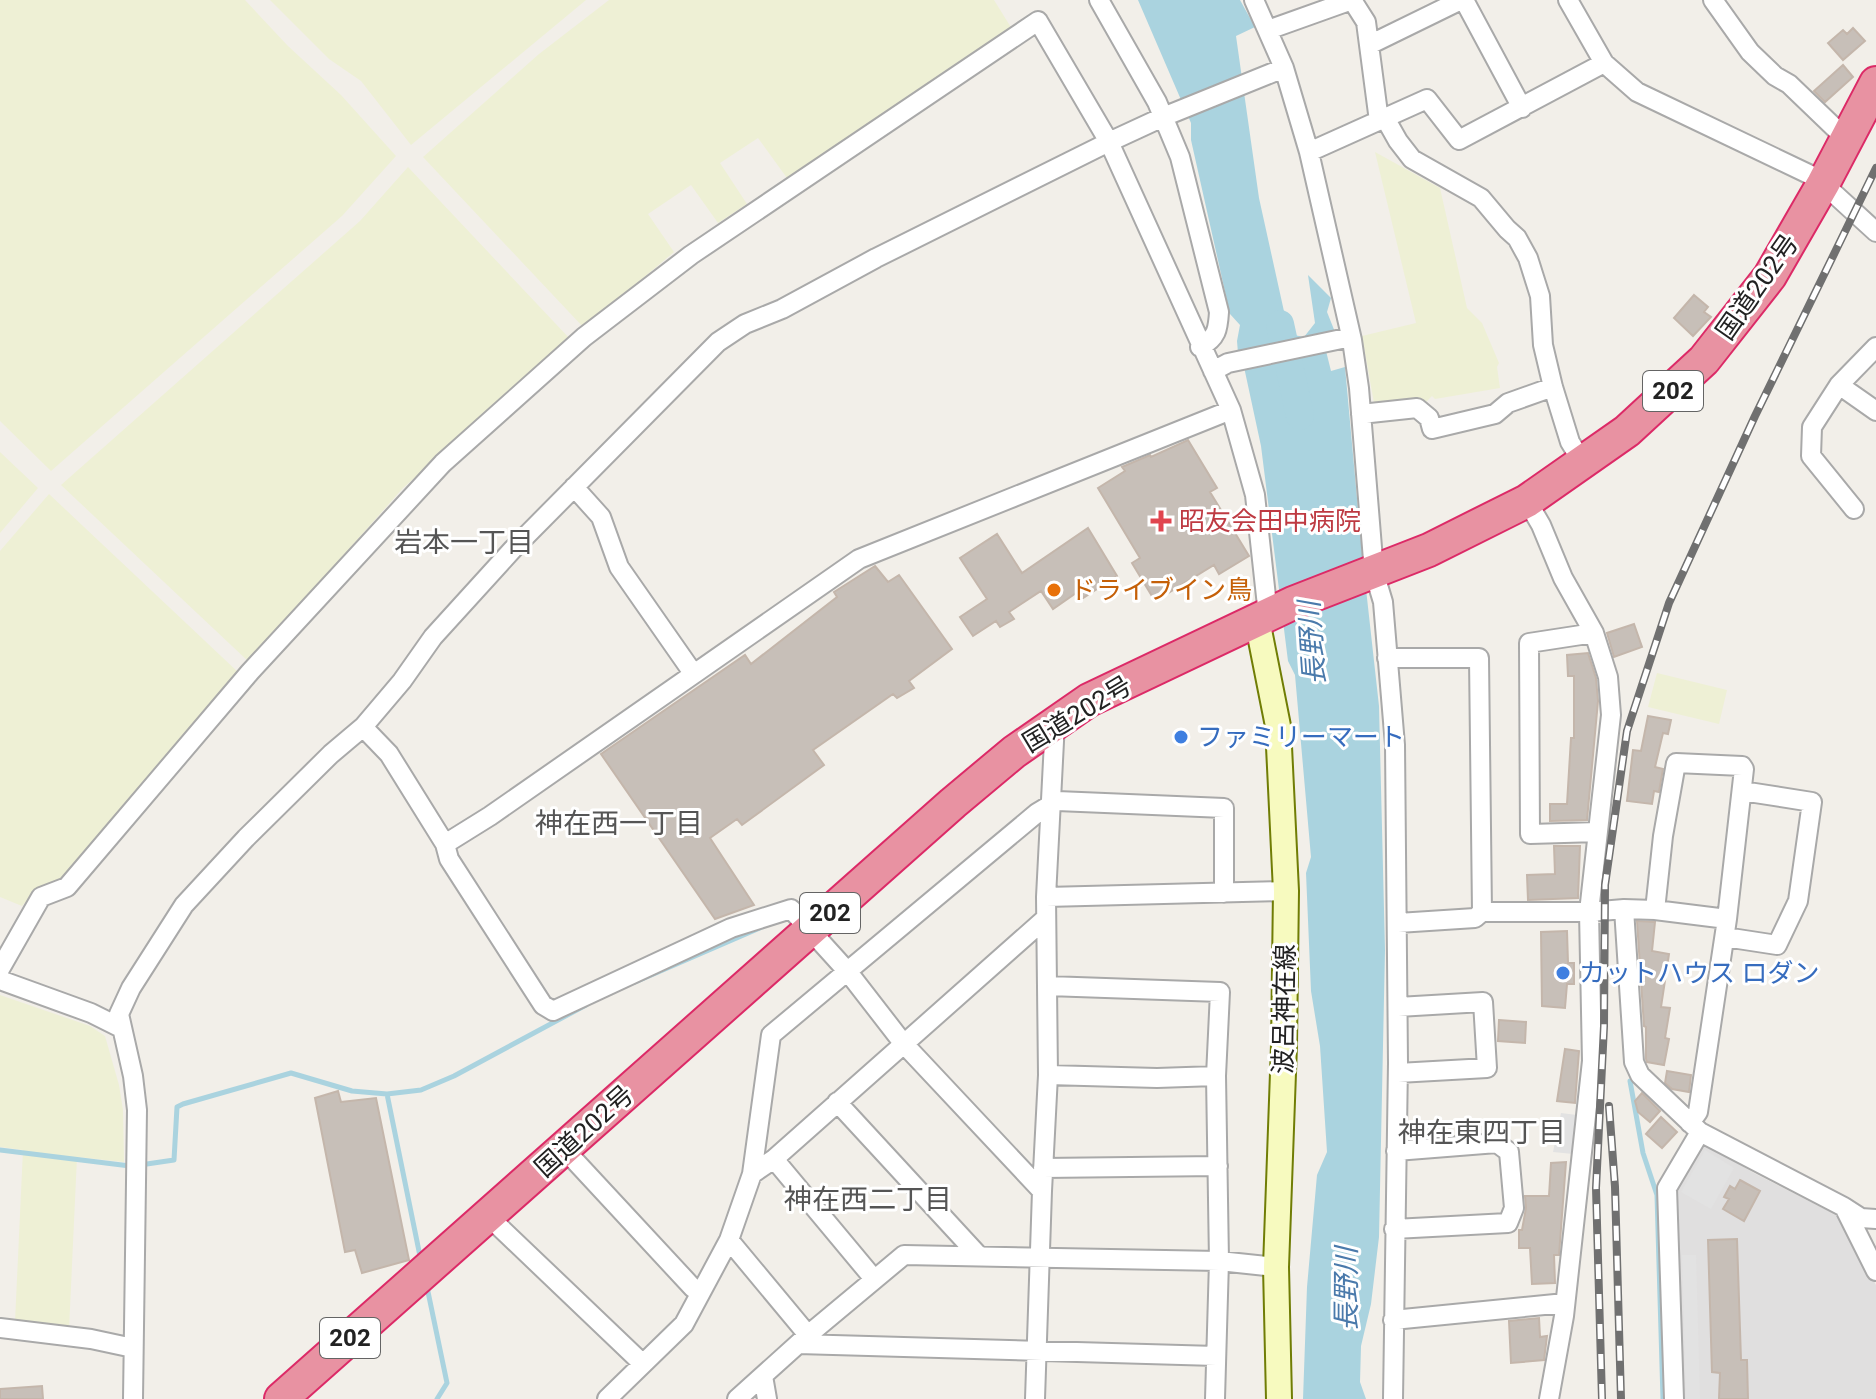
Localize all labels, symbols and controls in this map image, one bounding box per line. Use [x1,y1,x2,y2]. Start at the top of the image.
street label: 国道202号 [1710,228,1804,346]
road number: 202 [1643,371,1703,411]
place label: 昭友会田中病院 [1179,506,1361,536]
marker: 昭友会田中病院 [1150,510,1172,532]
district label: 岩本一丁目 [394,526,534,559]
place label: ドライブイン鳥 [1070,575,1252,605]
marker: ドライブイン鳥 [1045,581,1063,599]
water label: 長野川 [1292,597,1331,686]
street label: 国道202号 [1017,670,1137,758]
place label: ファミリーマート [1197,722,1405,752]
marker: ファミリーマート [1172,728,1190,746]
district label: 神在西一丁目 [535,807,703,840]
road number: 202 [800,893,860,933]
street label: 波呂神在線 [1268,944,1300,1074]
place label: カットハウス ロダン [1579,958,1819,988]
marker: カットハウス ロダン [1554,964,1572,982]
street label: 国道202号 [529,1079,639,1183]
district label: 神在東四丁目 [1398,1116,1566,1149]
district label: 神在西二丁目 [784,1183,952,1216]
water label: 長野川 [1330,1244,1363,1331]
road number: 202 [320,1318,380,1358]

